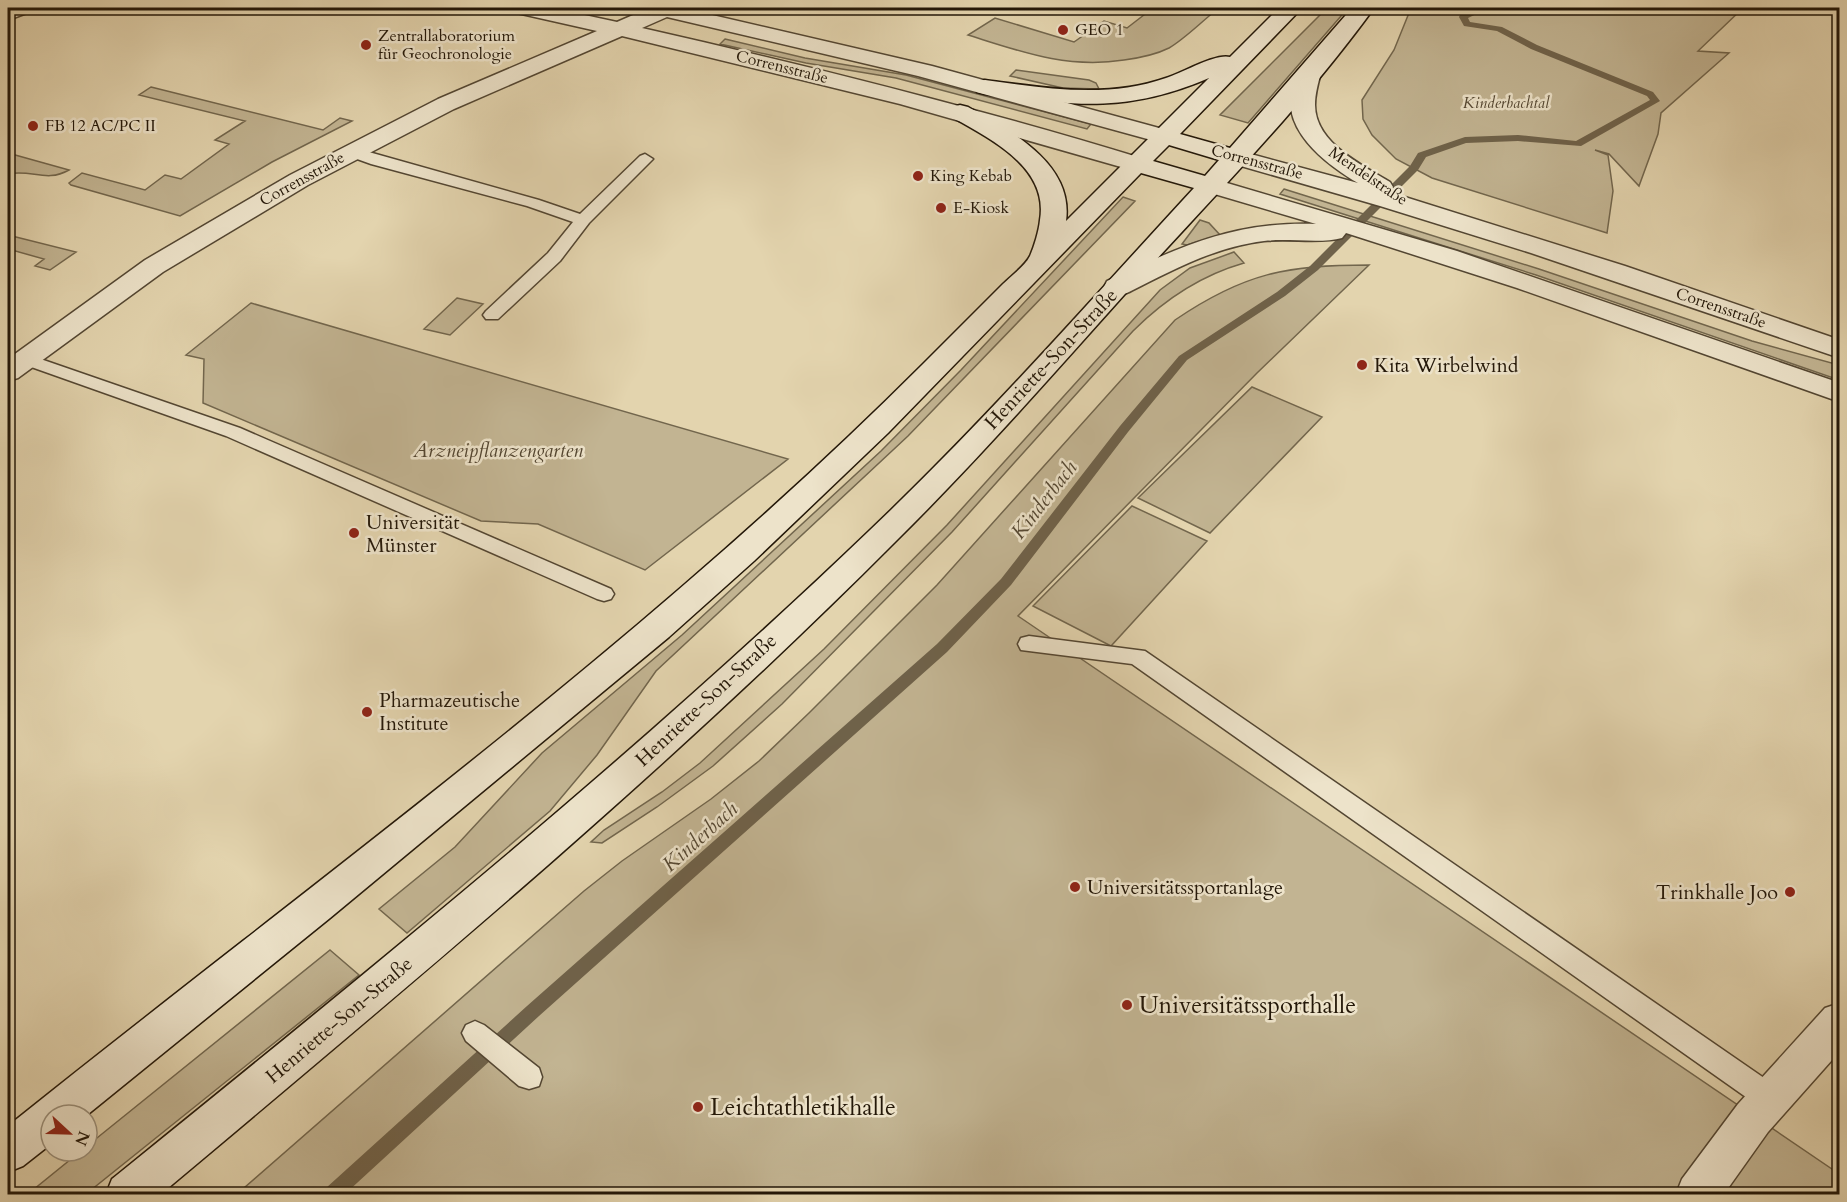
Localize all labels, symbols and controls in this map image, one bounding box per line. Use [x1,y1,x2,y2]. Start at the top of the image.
place label: GEO 1 [1075,19,1124,41]
marker: GEO 1 [1056,23,1070,37]
place label: Zentrallaboratorium für Geochronologie [378,25,515,65]
marker: Zentrallaboratorium für Geochronologie [359,38,373,52]
street label: Corrensstraße [734,45,830,89]
park label: Kinderbachtal [1463,92,1550,114]
place label: FB 12 AC/PC II [45,115,156,137]
marker: FB 12 AC/PC II [26,119,40,133]
street label: Corrensstraße [1209,139,1305,185]
street label: Mendelstraße [1324,141,1412,211]
street label: Corrensstraße [255,147,349,211]
place label: King Kebab [930,165,1012,187]
marker: King Kebab [911,169,925,183]
place label: E-Kiosk [953,197,1009,219]
marker: E-Kiosk [934,201,948,215]
street label: Henriette-Son-Straße [978,282,1124,436]
street label: Corrensstraße [1673,282,1769,334]
place label: Kita Wirbelwind [1374,352,1519,379]
marker: Kita Wirbelwind [1355,358,1369,372]
park label: Arzneipflanzengarten [412,437,583,464]
water label: Kinderbach [1004,455,1084,545]
place label: Universität Münster [366,509,460,559]
marker: Universität Münster [347,526,361,540]
street label: Henriette-Son-Straße [629,627,783,773]
place label: Pharmazeutische Institute [379,687,520,737]
marker: Pharmazeutische Institute [360,705,374,719]
water label: Kinderbach [656,795,744,879]
place label: Universitätssportanlage [1087,874,1283,901]
place label: Trinkhalle Joo [1656,879,1778,906]
marker: Universitätssportanlage [1068,880,1082,894]
marker: Trinkhalle Joo [1783,885,1797,899]
street label: Henriette-Son-Straße [260,950,418,1090]
place label: Universitätssporthalle [1139,989,1356,1022]
marker: Universitätssporthalle [1120,998,1134,1012]
place label: Leichtathletikhalle [710,1091,896,1124]
marker: Leichtathletikhalle [691,1100,705,1114]
north arrow [39,1103,99,1163]
text: N [69,1128,95,1149]

